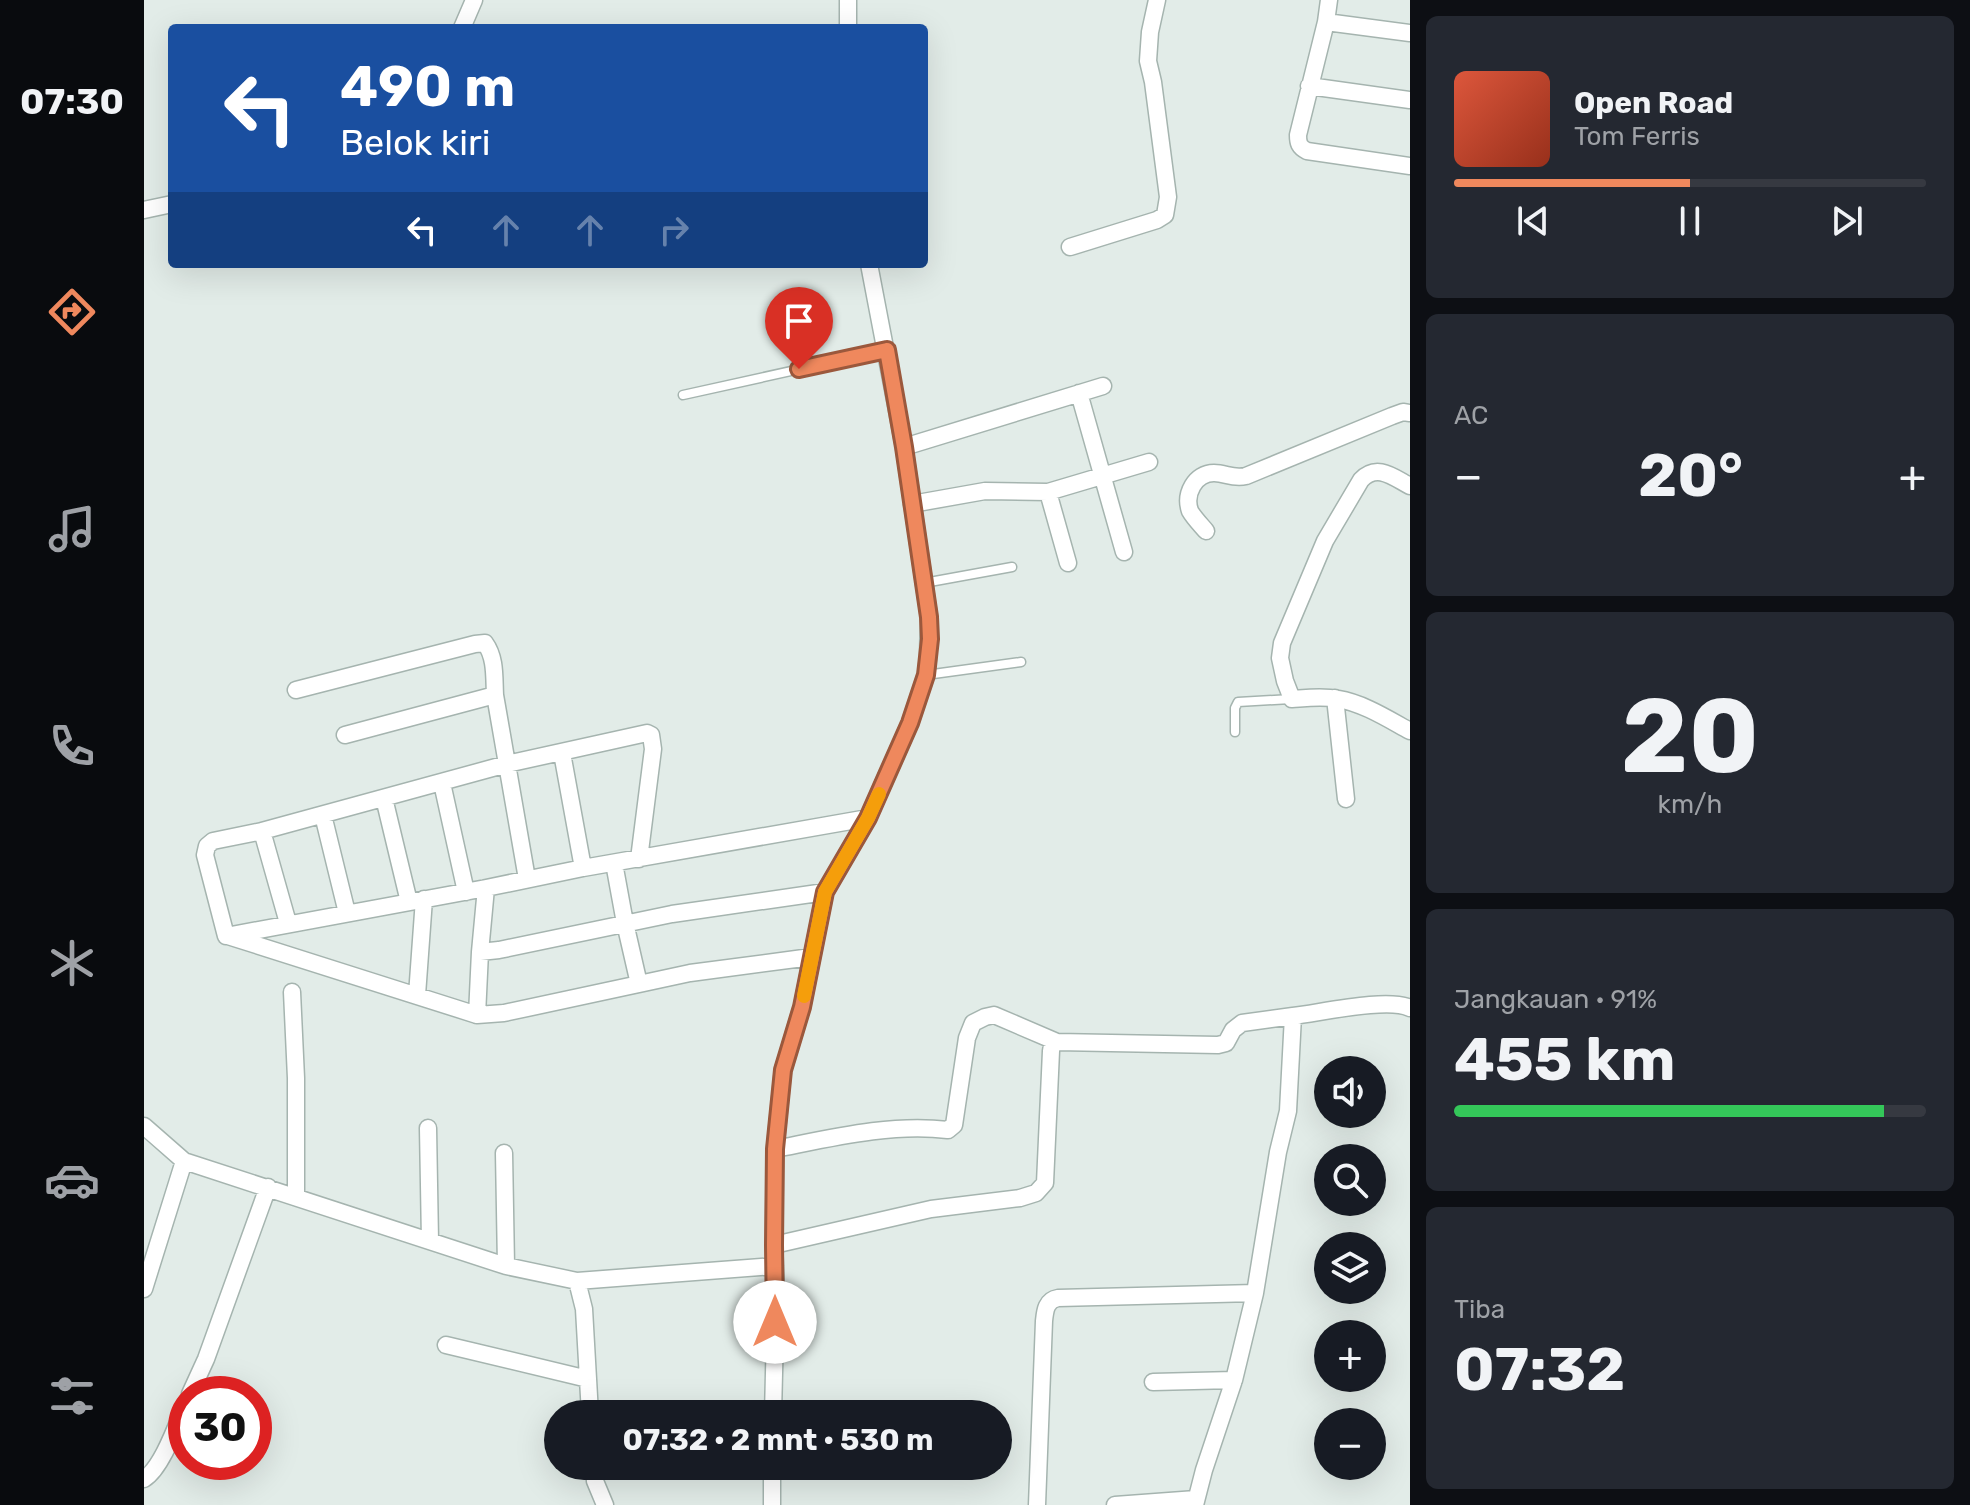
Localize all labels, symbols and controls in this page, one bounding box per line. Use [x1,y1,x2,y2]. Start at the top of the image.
text: 490 m [340,54,515,120]
icon: left [208,56,312,160]
text: 07:30 [20,80,124,123]
text: Open Road [1574,85,1733,121]
text: Belok kiri [340,121,490,164]
text: Tom Ferris [1574,121,1700,152]
icon: previous [1511,199,1555,243]
icon: pause [1668,199,1712,243]
icon: next [1825,199,1869,243]
icon: left [400,208,444,252]
icon: ahead [484,208,528,252]
icon: ahead [568,208,612,252]
icon: right [652,208,696,252]
icon: directions [44,284,100,340]
pin [765,287,833,369]
icon: arrive [777,299,821,343]
text: AC [1454,400,1488,431]
text: 20° [1638,440,1743,511]
text: − [1454,450,1483,502]
text: + [1899,450,1926,502]
icon: music [44,501,100,557]
text: 20 [1621,675,1759,798]
icon: phone [44,718,100,774]
text: km/h [1658,789,1722,820]
icon: climate [44,935,100,991]
text: Jangkauan · 91% [1454,984,1657,1015]
text: 455 km [1454,1024,1675,1095]
map controls [1314,1056,1386,1480]
button: sound [1314,1056,1386,1128]
button: search [1314,1144,1386,1216]
icon: car [44,1152,100,1208]
button: layers [1314,1232,1386,1304]
position arrow [733,1280,817,1364]
text: Tiba [1454,1294,1505,1325]
button: + [1314,1320,1386,1392]
text: 07:32 [1454,1334,1625,1405]
icon: filters [44,1368,100,1424]
speed limit sign: 30 [168,1376,272,1480]
button: − [1314,1408,1386,1480]
text: 07:32 · 2 mnt · 530 m [623,1422,933,1458]

